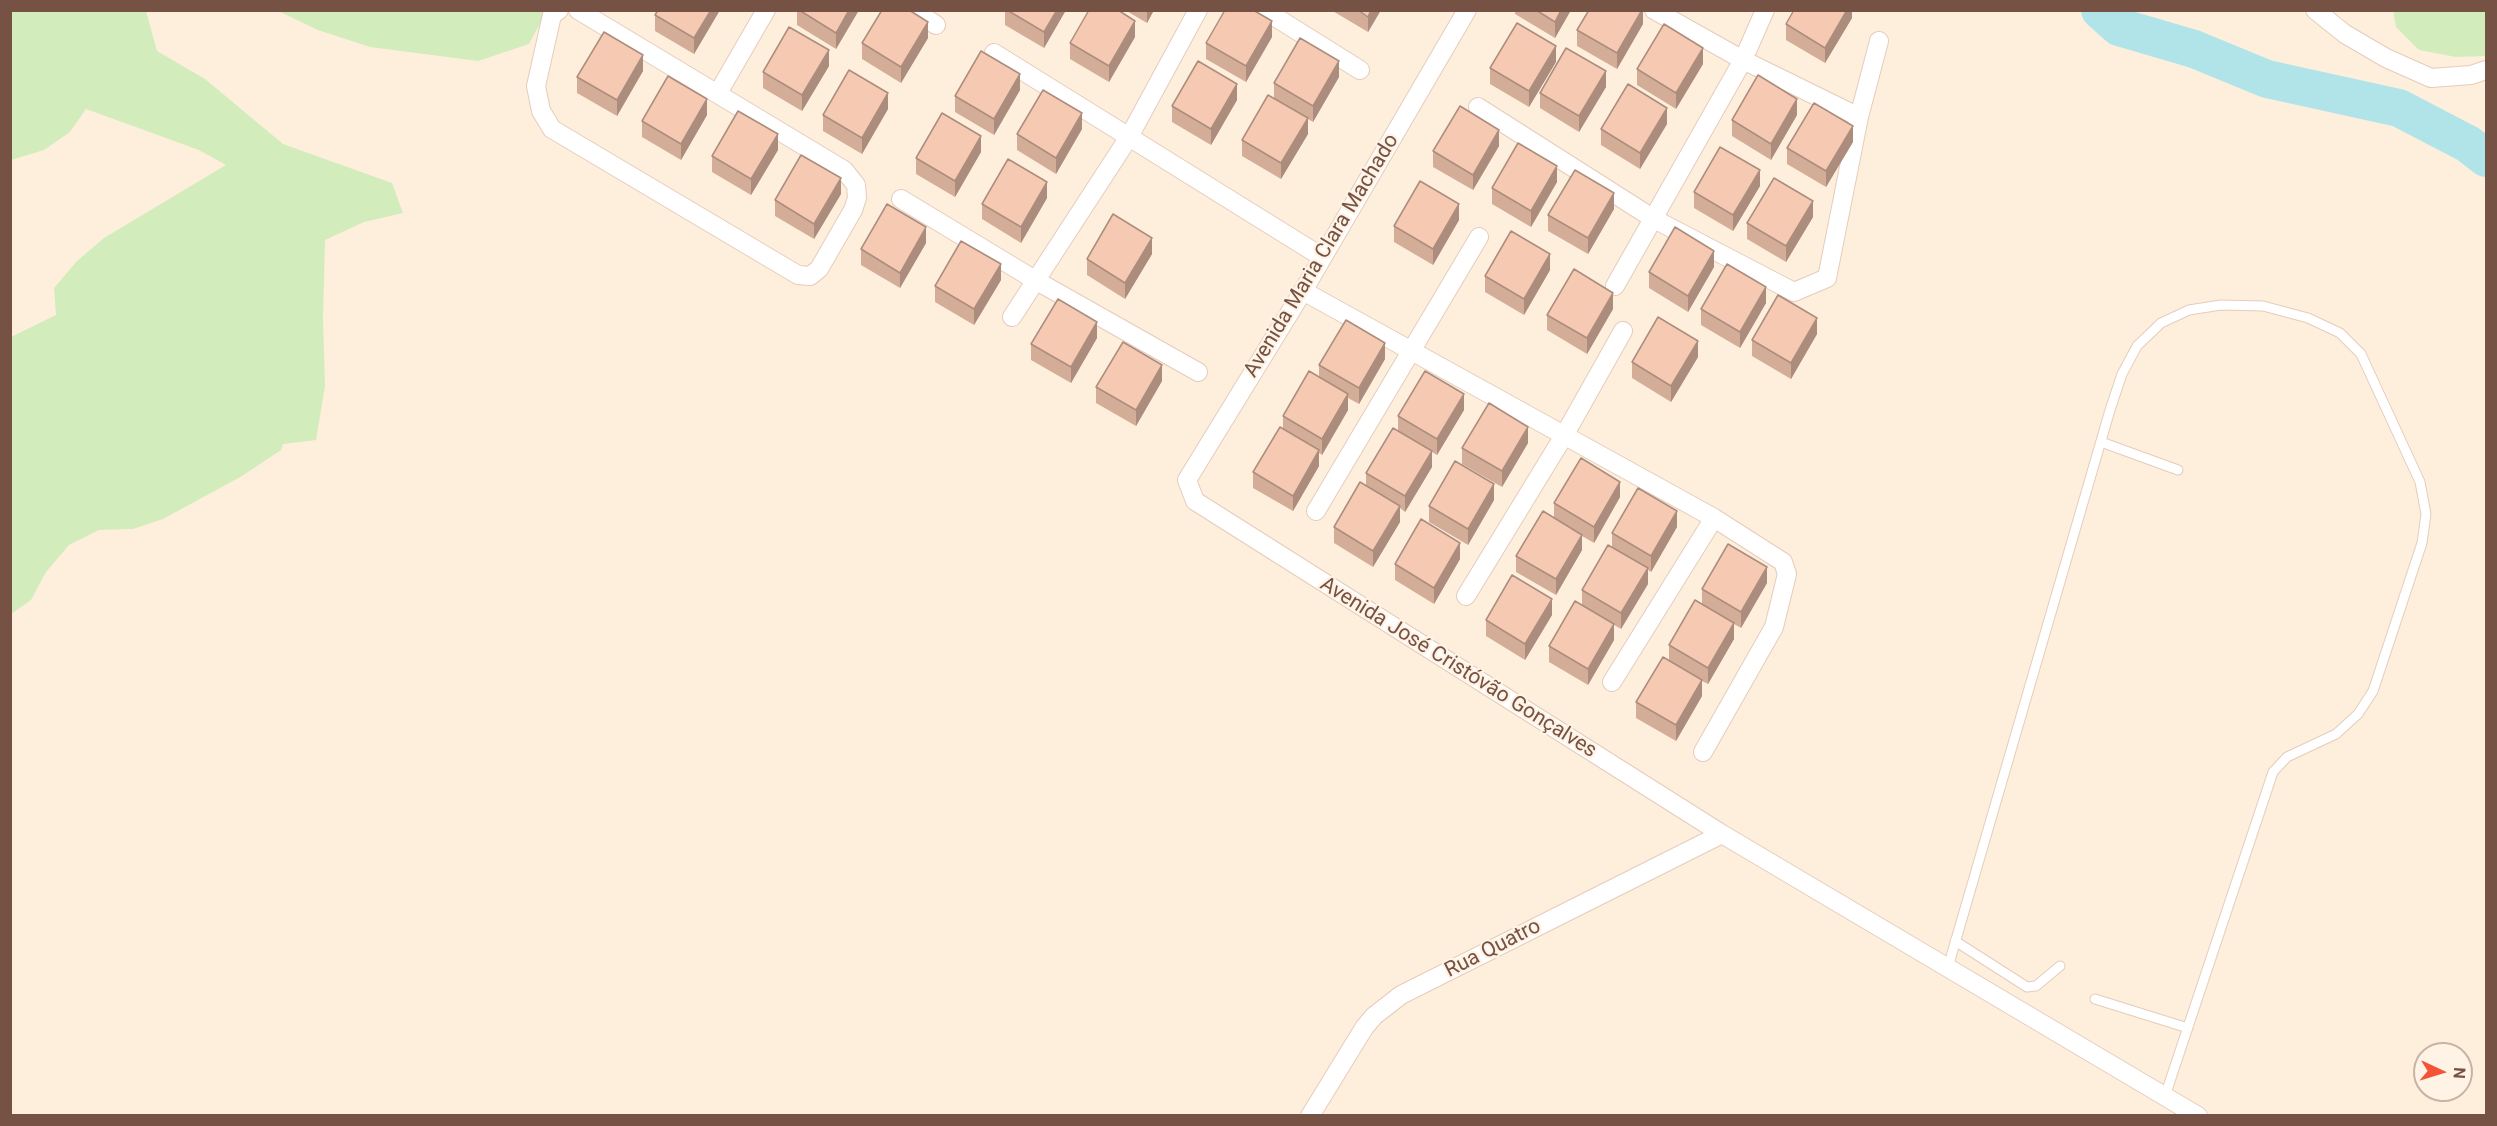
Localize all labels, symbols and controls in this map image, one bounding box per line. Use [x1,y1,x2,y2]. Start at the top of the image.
street label: Avenida Maria Clara Machado [1239,130,1405,382]
street label: Avenida José Cristóvão Gonçalves [1315,572,1601,764]
street label: Rua Quatro [1441,914,1545,984]
north arrow [2413,1042,2473,1102]
text: N [2450,1067,2469,1079]

